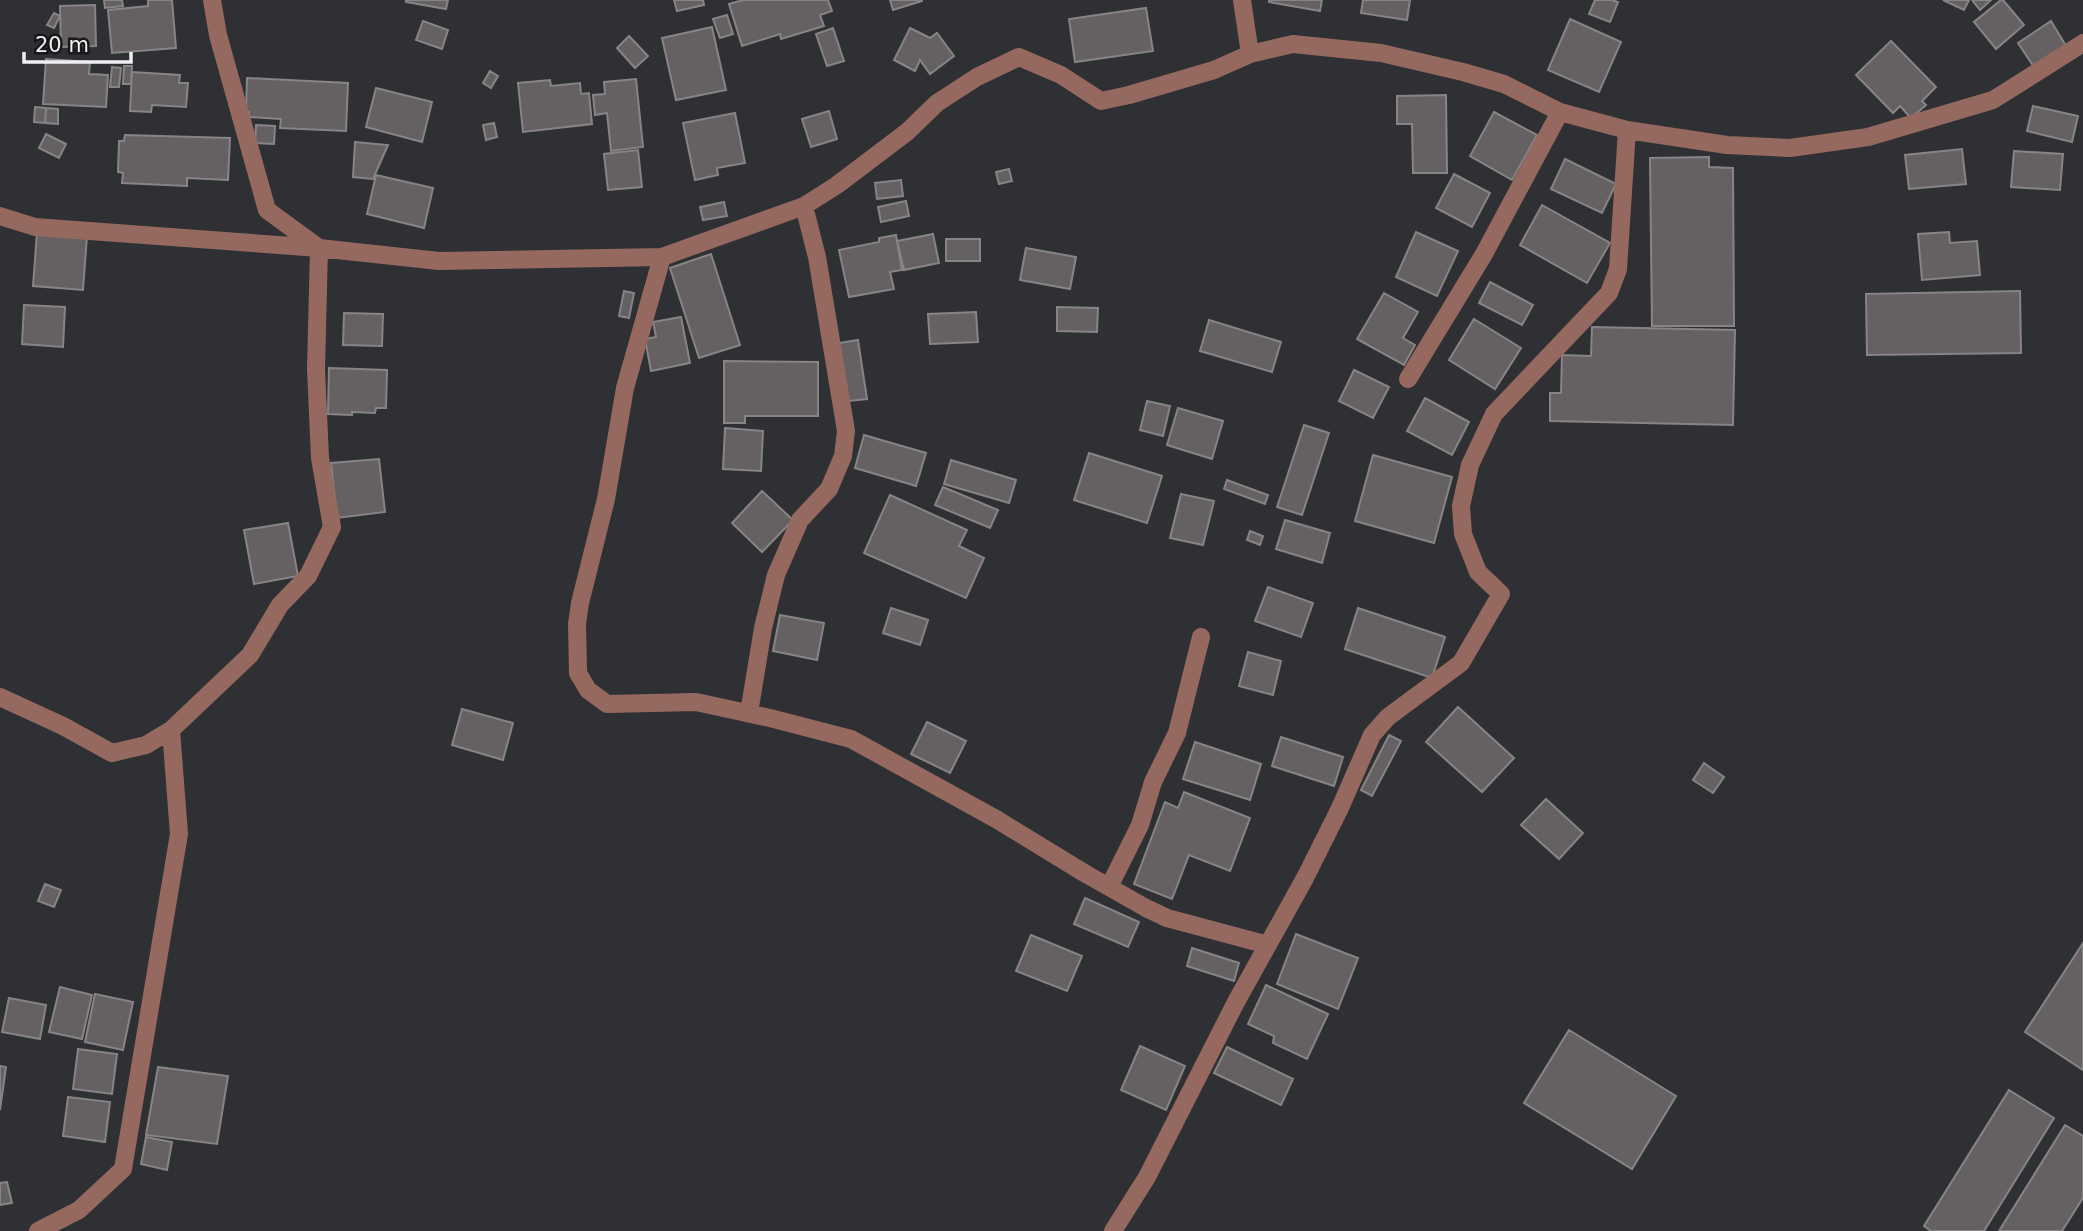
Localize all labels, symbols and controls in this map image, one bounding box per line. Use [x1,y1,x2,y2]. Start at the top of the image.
scale bar [24,21,131,65]
text: 20 m [35,33,89,57]

